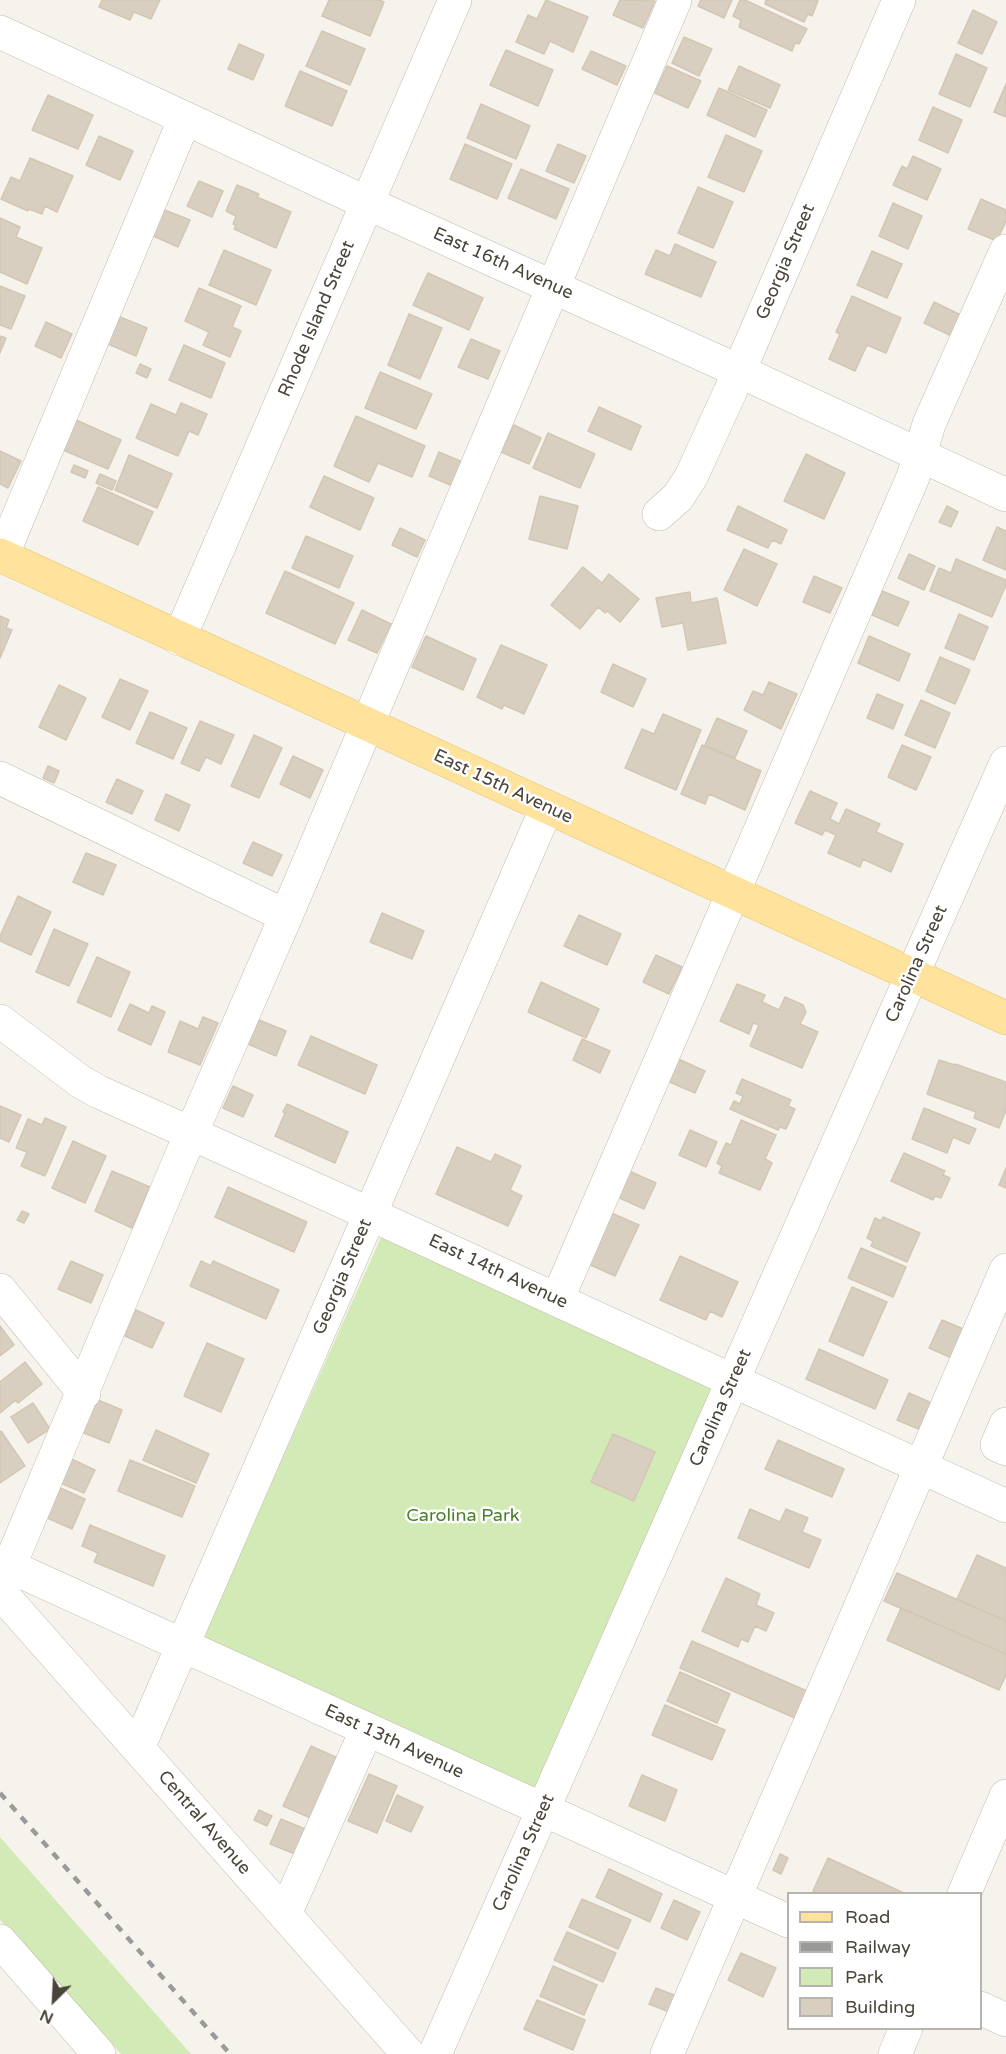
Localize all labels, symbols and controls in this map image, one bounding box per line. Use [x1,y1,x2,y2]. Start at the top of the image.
street label: Georgia Street [752,201,820,323]
street label: East 16th Avenue [430,223,576,305]
street label: Rhode Island Street [274,238,360,400]
street label: East 15th Avenue [430,745,576,829]
street label: Carolina Street [881,902,953,1026]
street label: Georgia Street [309,1216,377,1338]
street label: East 14th Avenue [425,1230,571,1314]
street label: Carolina Street [685,1346,757,1470]
park label: Carolina Park [406,1505,520,1527]
street label: East 13th Avenue [321,1700,467,1784]
street label: Central Avenue [153,1767,255,1879]
street label: Carolina Street [488,1791,560,1915]
legend [787,1892,982,2030]
text: Road [845,1906,890,1928]
text: Railway [845,1936,911,1958]
text: Park [845,1966,883,1988]
north arrow [24,1970,84,2030]
text: Building [845,1996,915,2018]
text: N [37,2005,57,2028]

